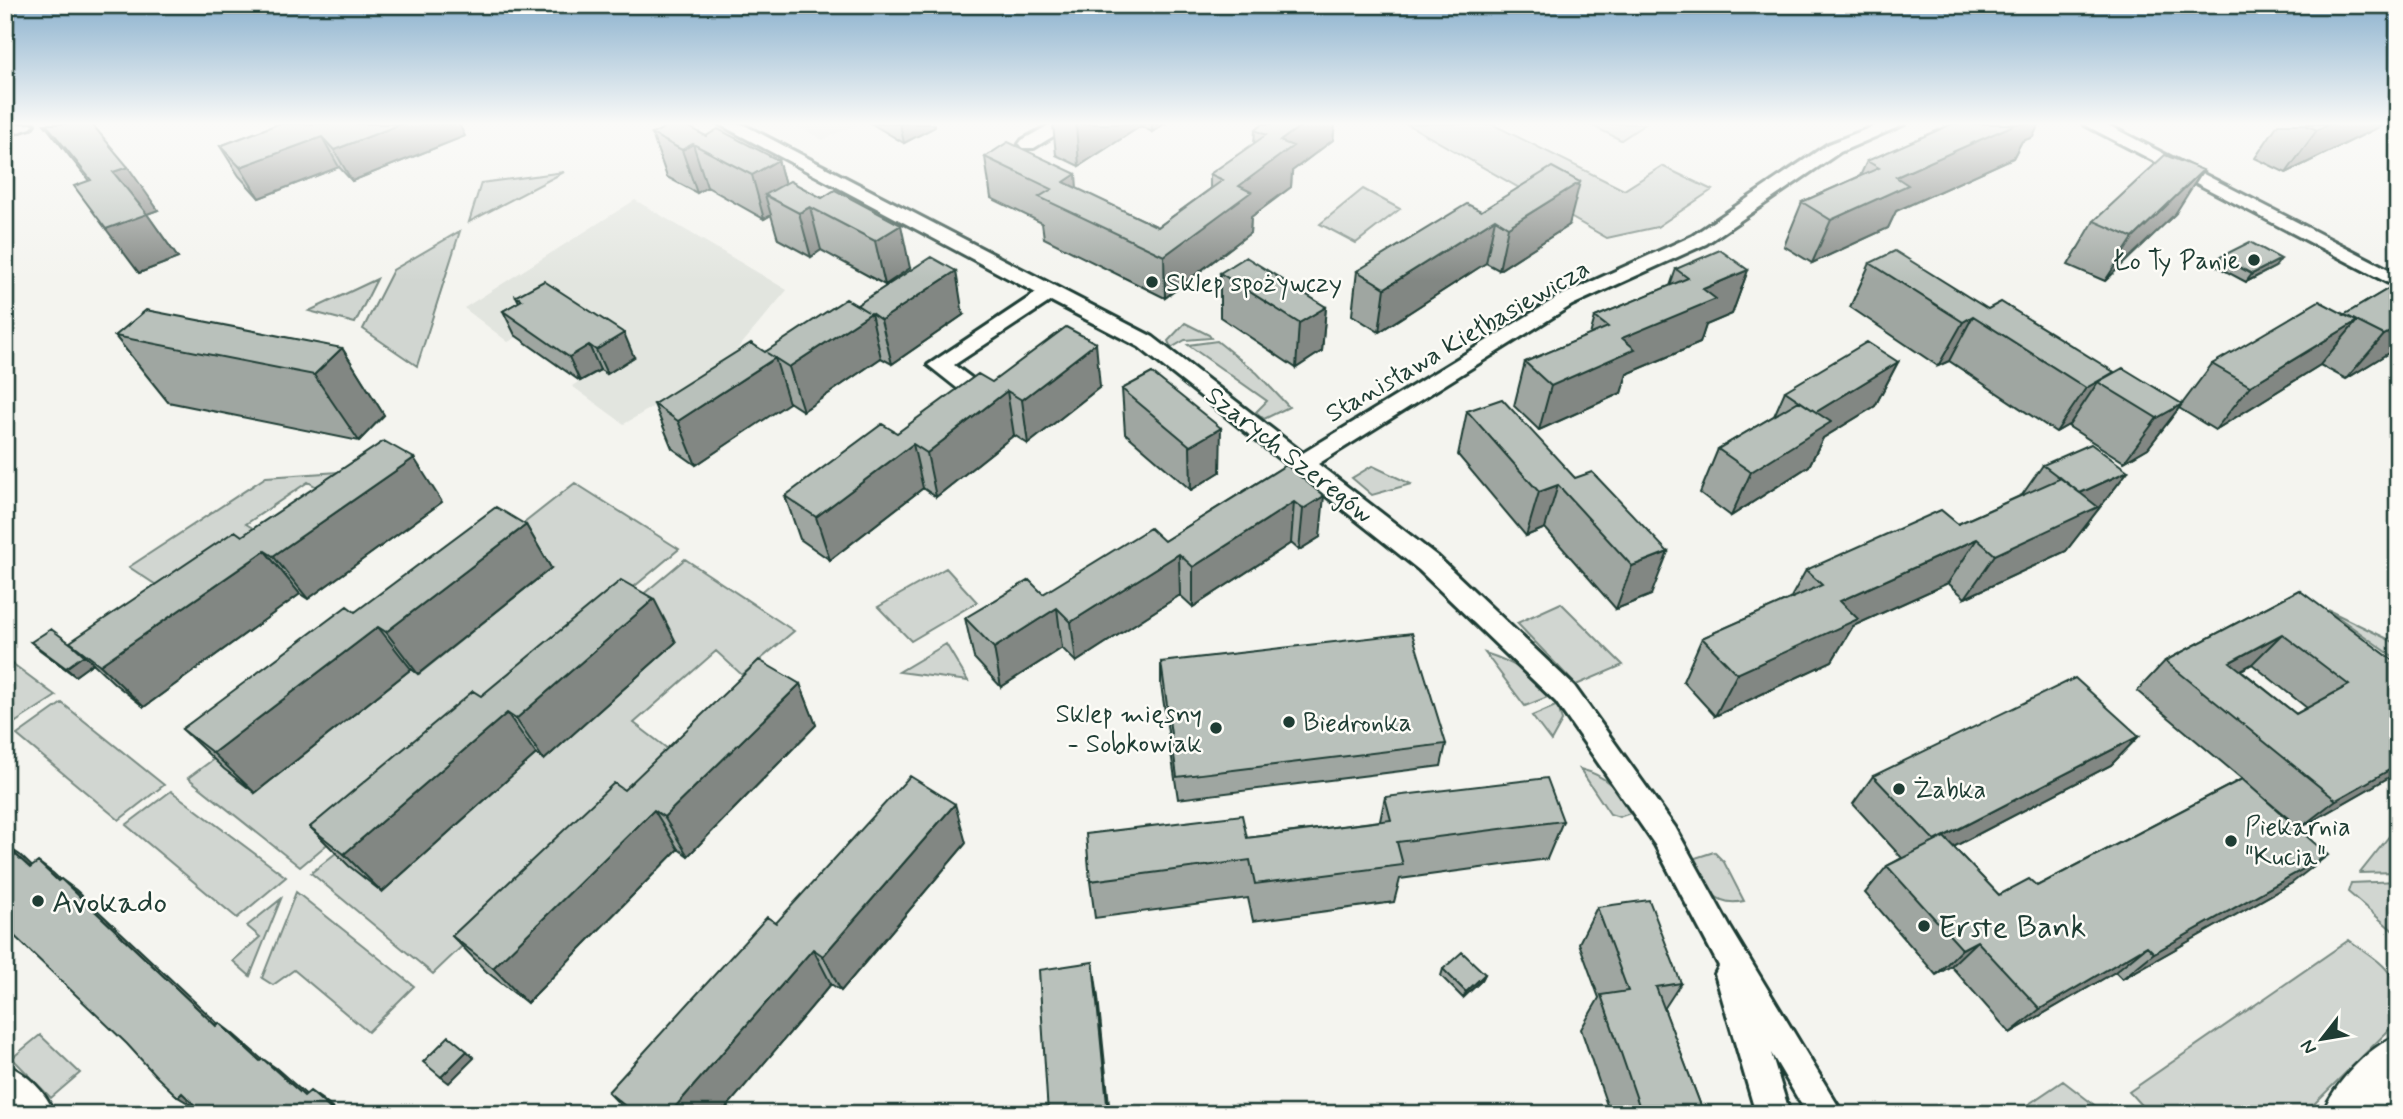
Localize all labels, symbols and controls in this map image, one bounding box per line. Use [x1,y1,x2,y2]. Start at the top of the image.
place label: Ło Ty Panie [2113,245,2240,279]
street label: Stanisława Kiełbasiewicza [1320,252,1596,431]
marker: Ło Ty Panie [2246,252,2262,268]
place label: Sklep spożywczy [1166,267,1342,301]
marker: Sklep spożywczy [1144,274,1160,290]
street label: Szarych Szeregów [1198,379,1380,532]
place label: Sklep mięsny - Sobkowiak [1055,698,1202,762]
place label: Biedronka [1303,707,1412,741]
marker: Biedronka [1281,714,1297,730]
marker: Sklep mięsny - Sobkowiak [1208,720,1224,736]
place label: Żabka [1913,774,1986,808]
marker: Żabka [1891,781,1907,797]
place label: Piekarnia "Kucia" [2245,811,2351,875]
marker: Piekarnia "Kucia" [2223,833,2239,849]
place label: Avokado [52,882,167,924]
marker: Avokado [30,893,46,909]
place label: Erste Bank [1938,907,2086,949]
marker: Erste Bank [1916,918,1932,934]
north arrow [2288,1004,2358,1074]
text: N [2295,1035,2323,1059]

